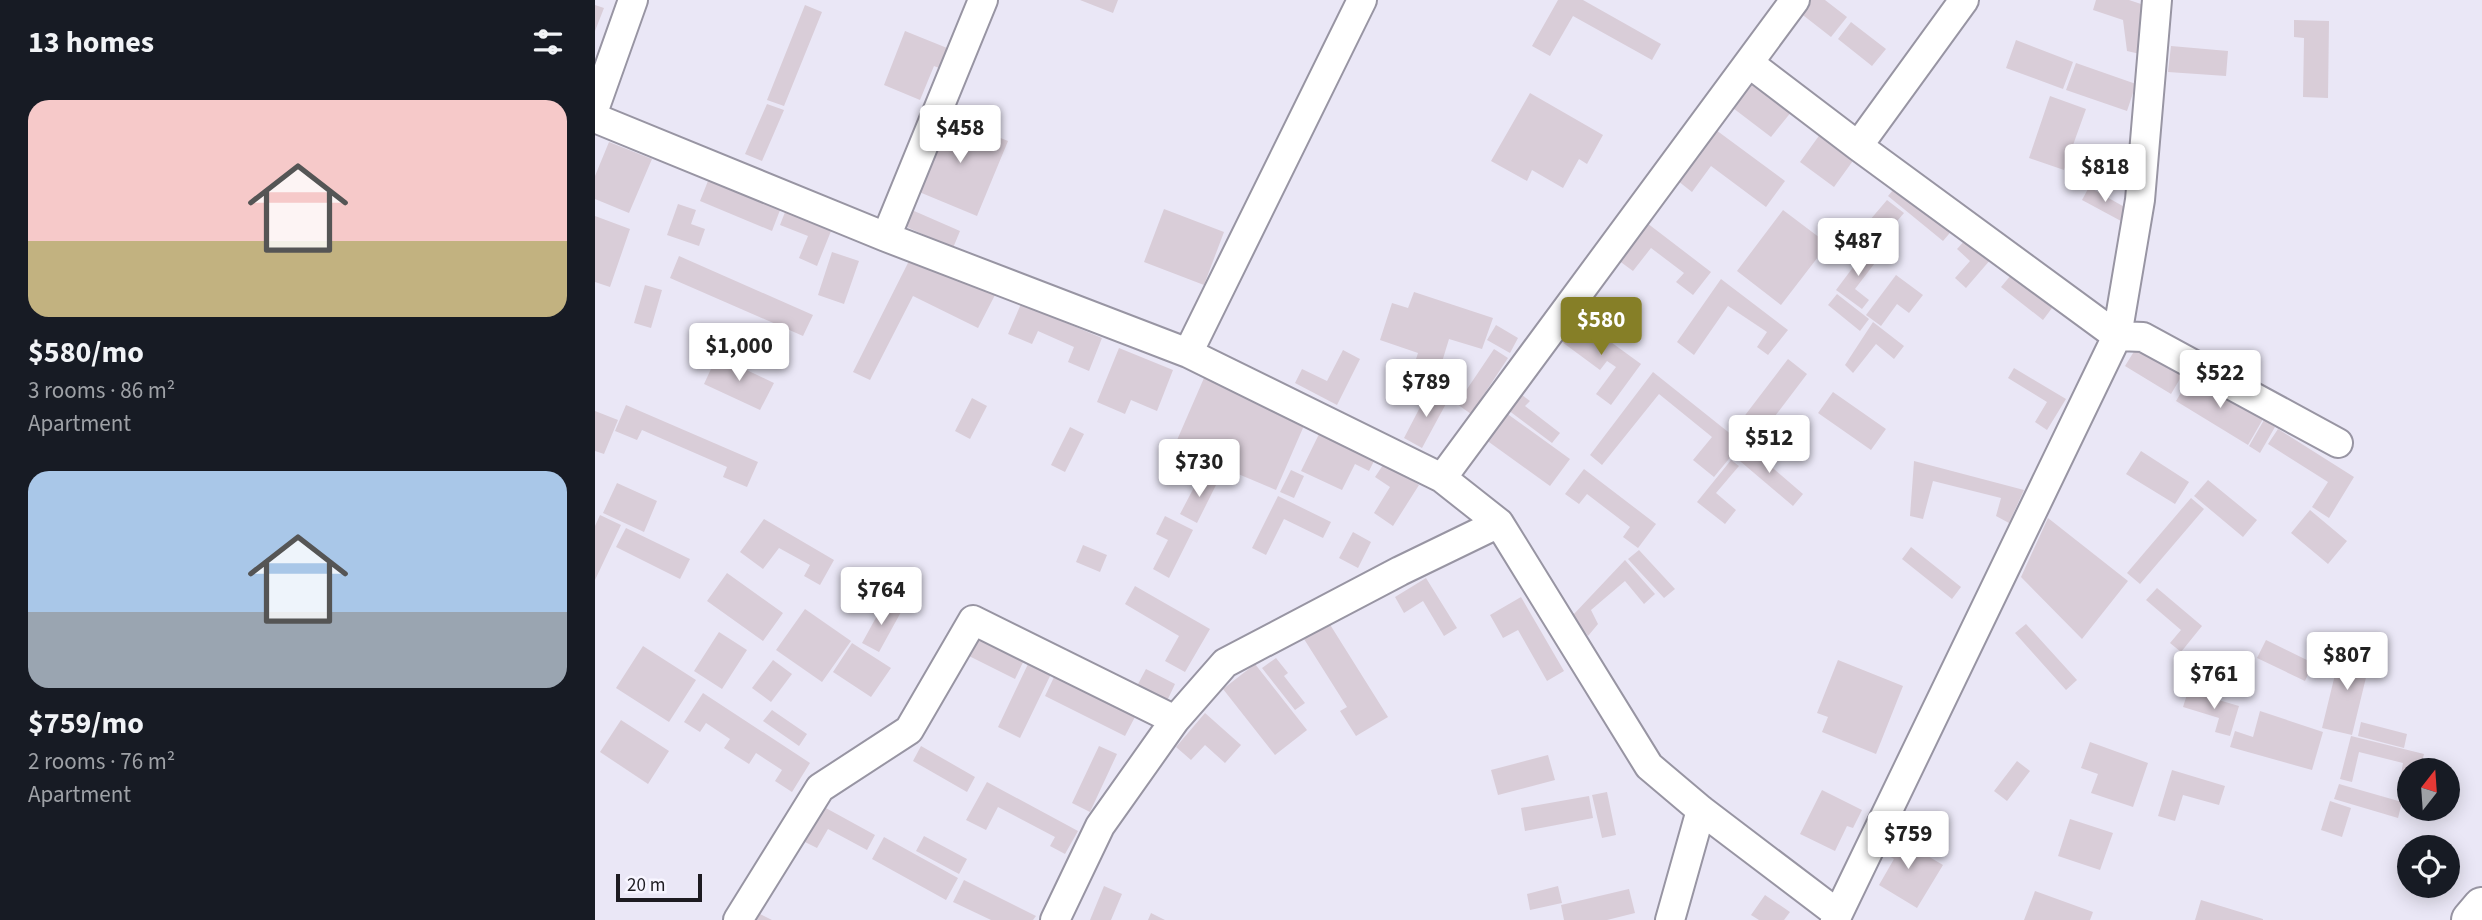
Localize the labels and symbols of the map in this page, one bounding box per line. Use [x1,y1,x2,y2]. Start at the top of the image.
pin: $458 [919,106,1001,165]
pin: $818 [2064,144,2146,204]
pin: $487 [1817,218,1899,278]
pin: $580 [1560,298,1642,357]
pin: $1,000 [682,324,796,383]
pin: $522 [2179,350,2261,410]
pin: $789 [1385,360,1467,419]
pin: $512 [1728,416,1810,475]
pin: $730 [1158,440,1240,499]
pin: $764 [840,568,922,627]
pin: $807 [2306,632,2388,692]
pin: $761 [2173,652,2255,711]
north arrow [2397,758,2461,821]
pin: $759 [1867,812,1949,871]
scale bar [616,871,702,903]

